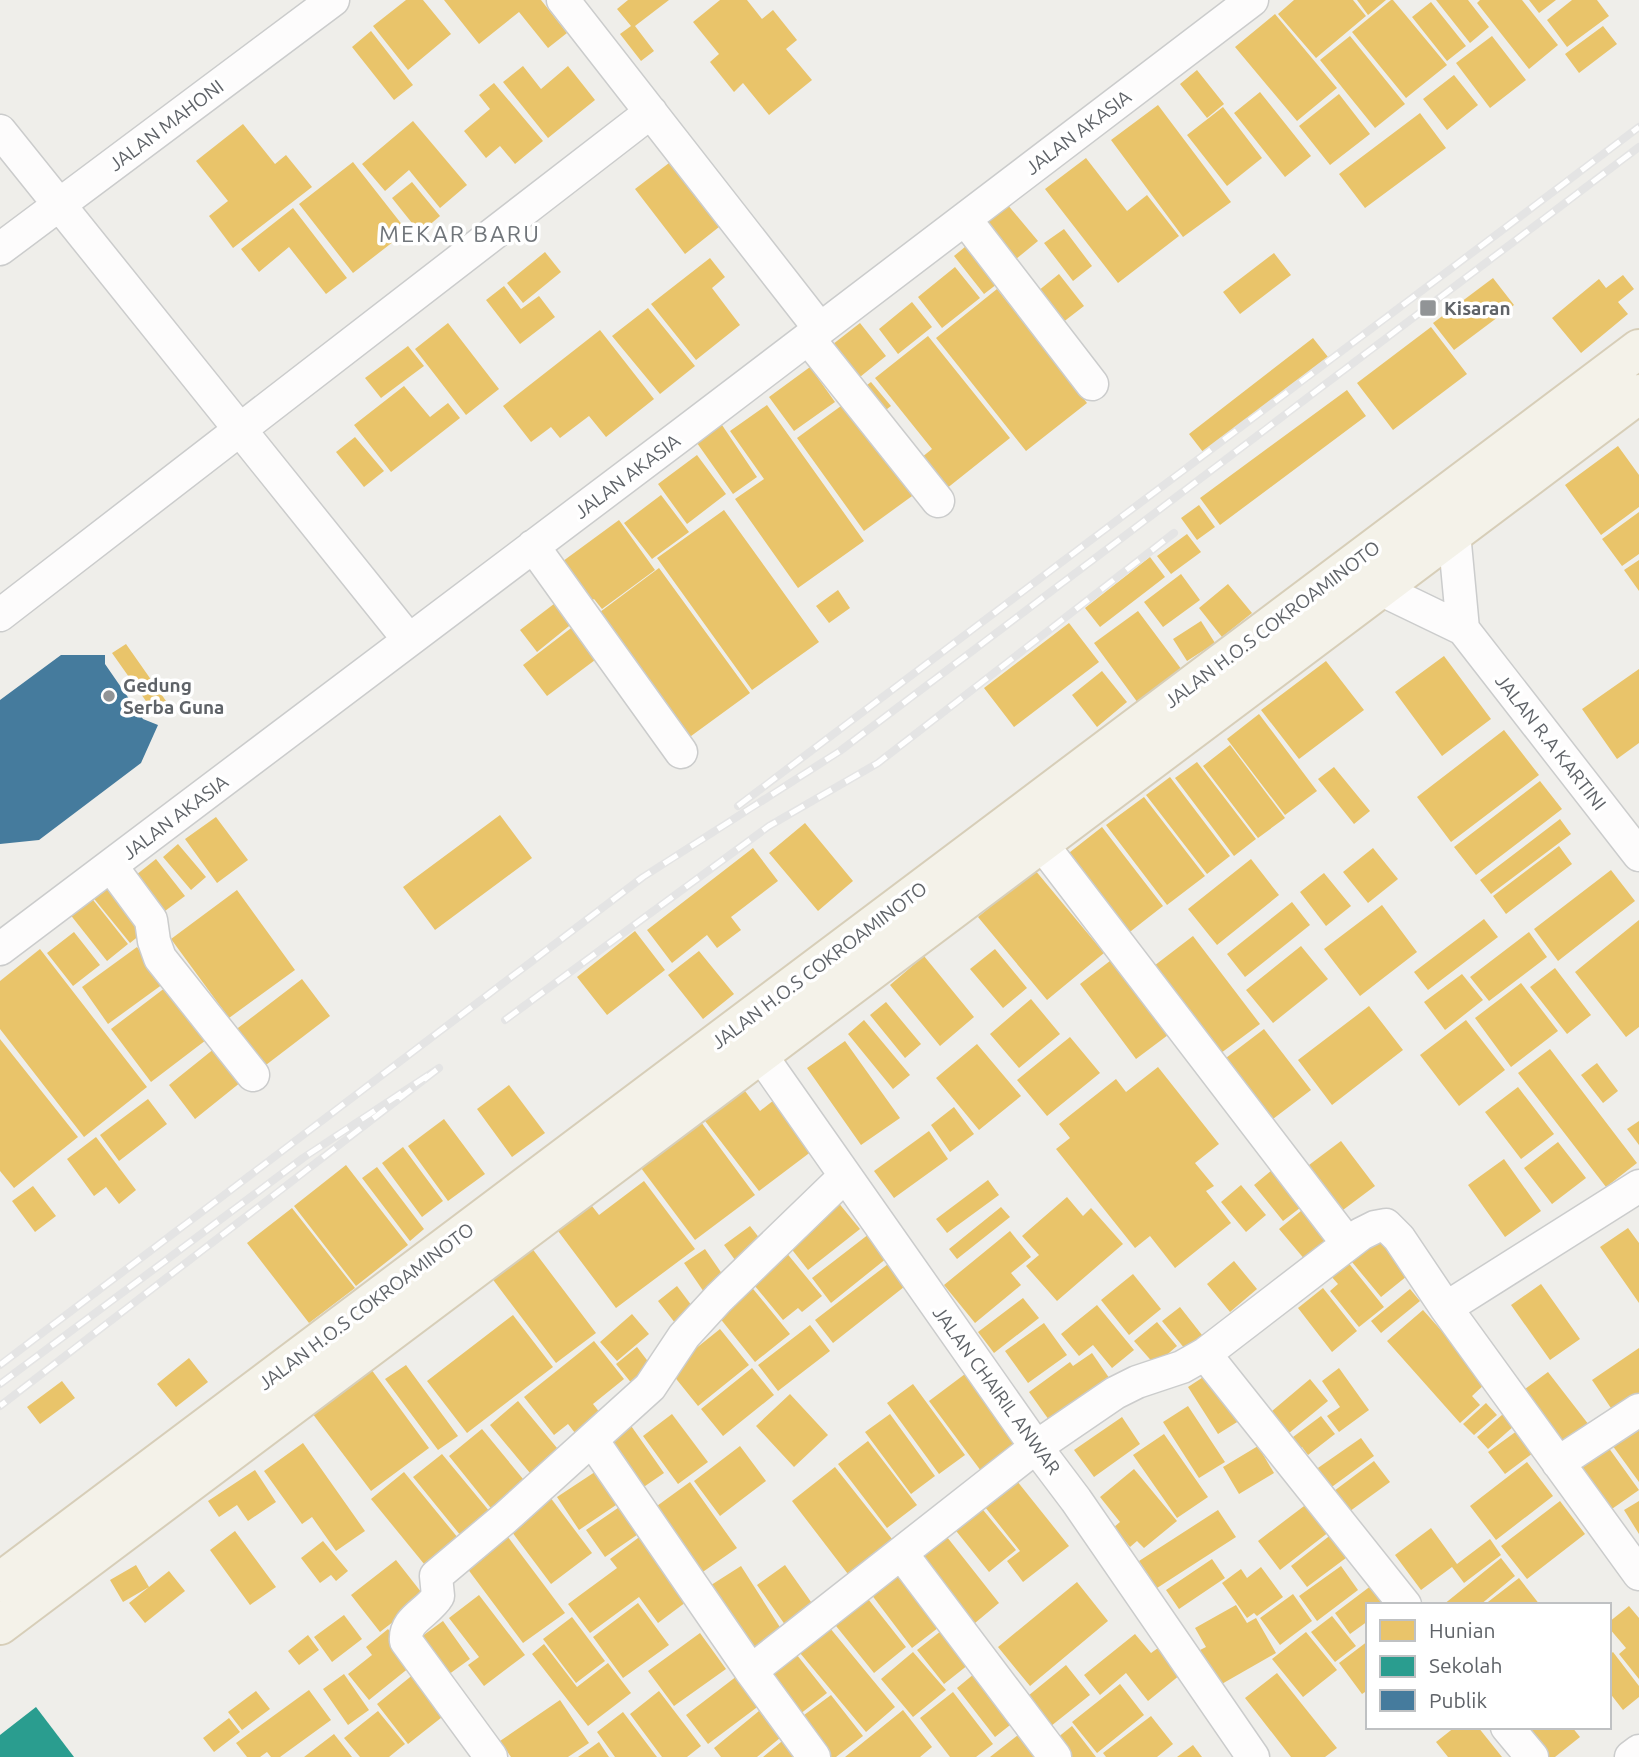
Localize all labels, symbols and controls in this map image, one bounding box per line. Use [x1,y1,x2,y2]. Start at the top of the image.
street label: JALAN MAHONI [105,75,227,175]
street label: JALAN AKASIA [1021,85,1136,179]
district label: MEKAR BARU [379,221,541,246]
place label: Kisaran [1444,297,1511,319]
marker: Kisaran [1418,298,1438,318]
street label: JALAN AKASIA [570,429,685,523]
street label: JALAN H.O.S COKROAMINOTO [1160,536,1384,712]
street label: JALAN R.A KARTINI [1491,670,1611,814]
place label: Gedung Serba Guna [123,674,224,718]
marker: Gedung Serba Guna [101,688,117,704]
street label: JALAN AKASIA [118,770,233,864]
street label: JALAN H.O.S COKROAMINOTO [707,877,931,1053]
street label: JALAN H.O.S COKROAMINOTO [254,1218,478,1394]
street label: JALAN CHAIRIL ANWAR [929,1302,1065,1478]
legend [1366,1603,1611,1729]
text: Hunian [1429,1618,1496,1642]
text: Sekolah [1429,1653,1502,1677]
text: Publik [1429,1688,1487,1712]

